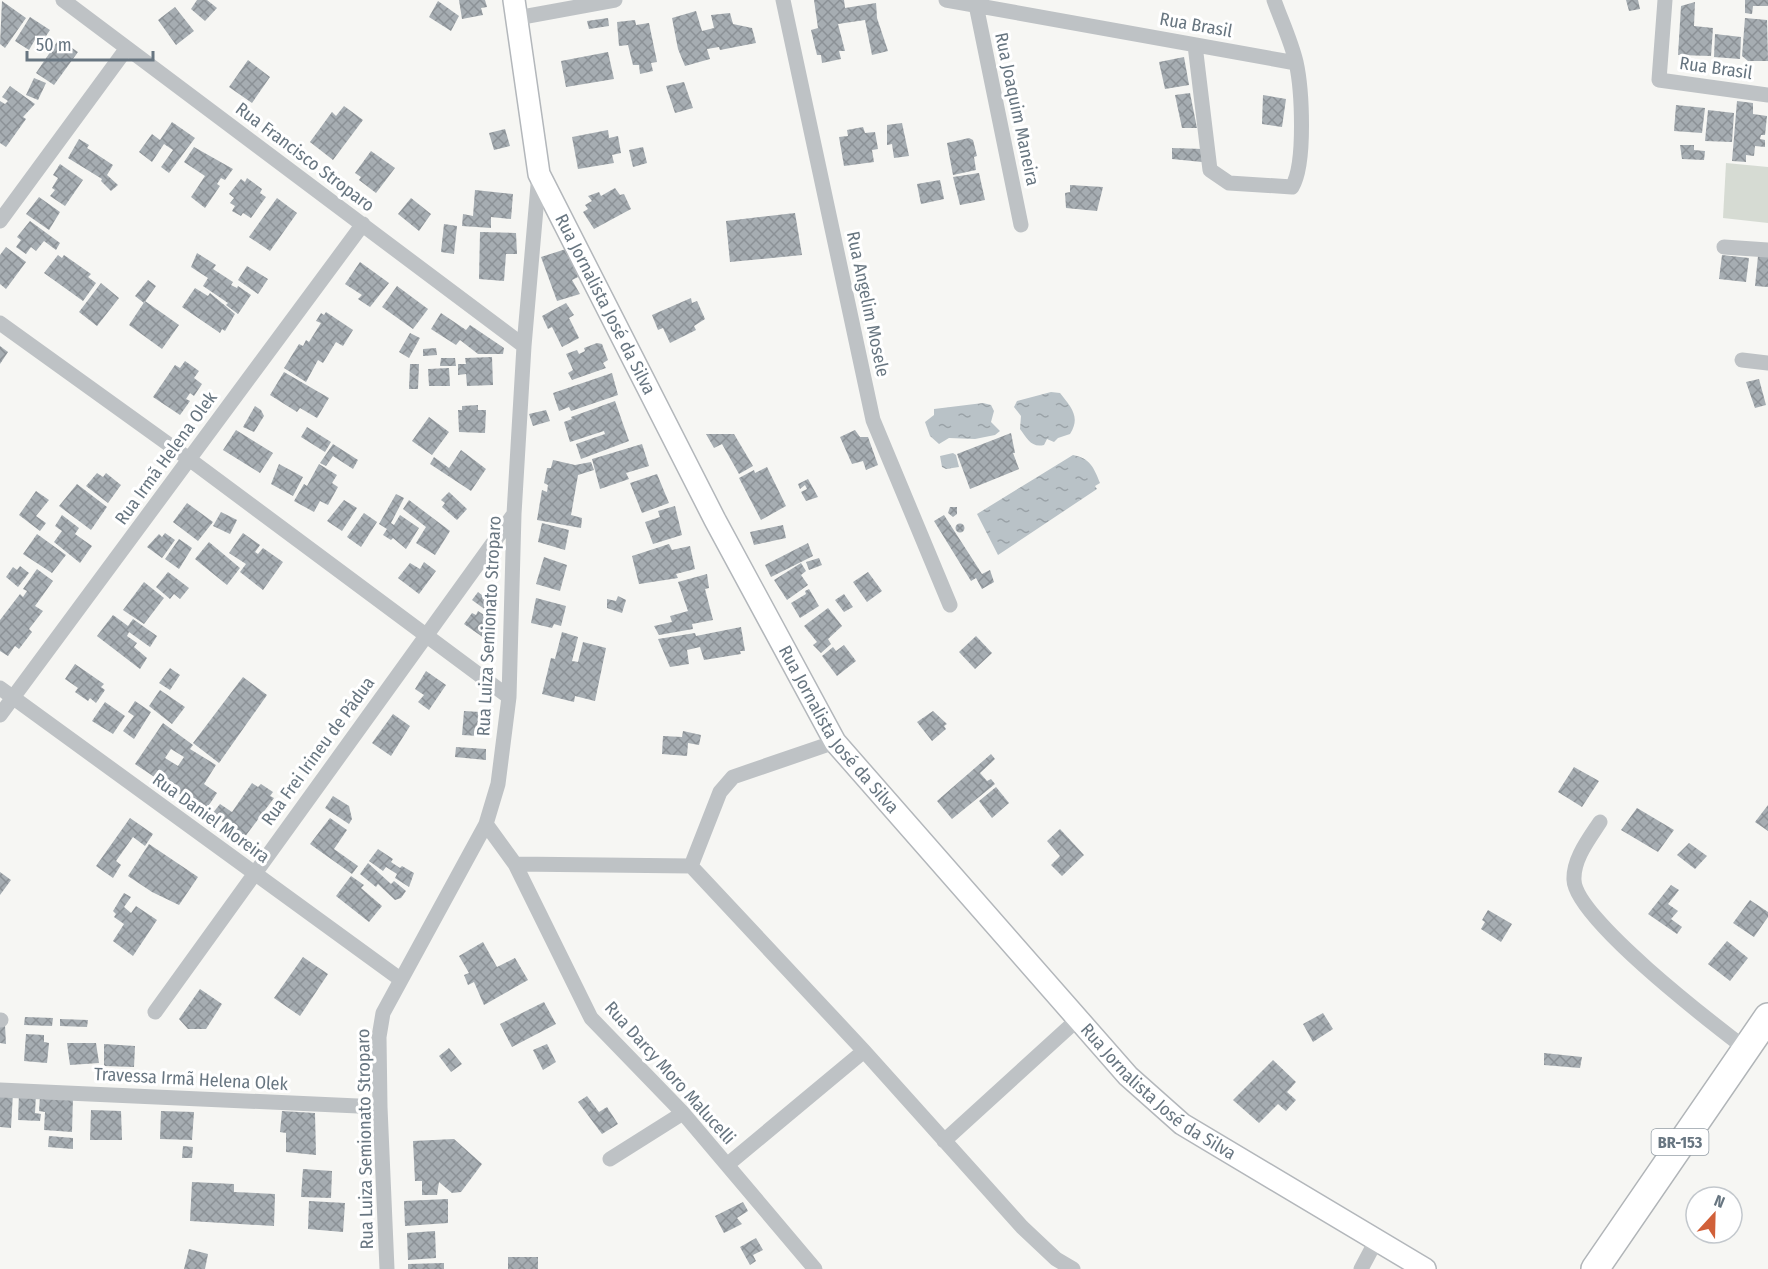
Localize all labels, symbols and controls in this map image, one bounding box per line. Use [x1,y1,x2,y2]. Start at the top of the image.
street label: Rua Brasil [1158,8,1234,42]
scale bar [27,24,153,62]
street label: Rua Joaquim Maneira [990,30,1044,188]
text: 50 m [36,34,72,56]
street label: Rua Brasil [1678,52,1754,84]
street label: Rua Francisco Stroparo [231,98,379,216]
street label: Rua Jornalista José da Silva [550,210,660,398]
street label: Rua Angelim Mosele [842,229,894,379]
street label: Rua Irmã Helena Olek [110,387,222,529]
street label: Rua Luiza Semionato Stroparo [472,515,506,737]
street label: Rua Jornalista José da Silva [774,642,904,818]
street label: Rua Frei Irineu de Pádua [257,672,379,830]
street label: Rua Daniel Moreira [148,768,274,868]
street label: Rua Darcy Moro Malucelli [600,997,740,1149]
street label: Rua Jornalista José da Silva [1076,1019,1240,1165]
street label: Rua Luiza Semionato Stroparo [352,1028,378,1250]
street label: Travessa Irmã Helena Olek [94,1063,289,1095]
road number: BR-153 [1652,1129,1708,1155]
north arrow [1684,1185,1744,1245]
text: N [1711,1191,1727,1212]

